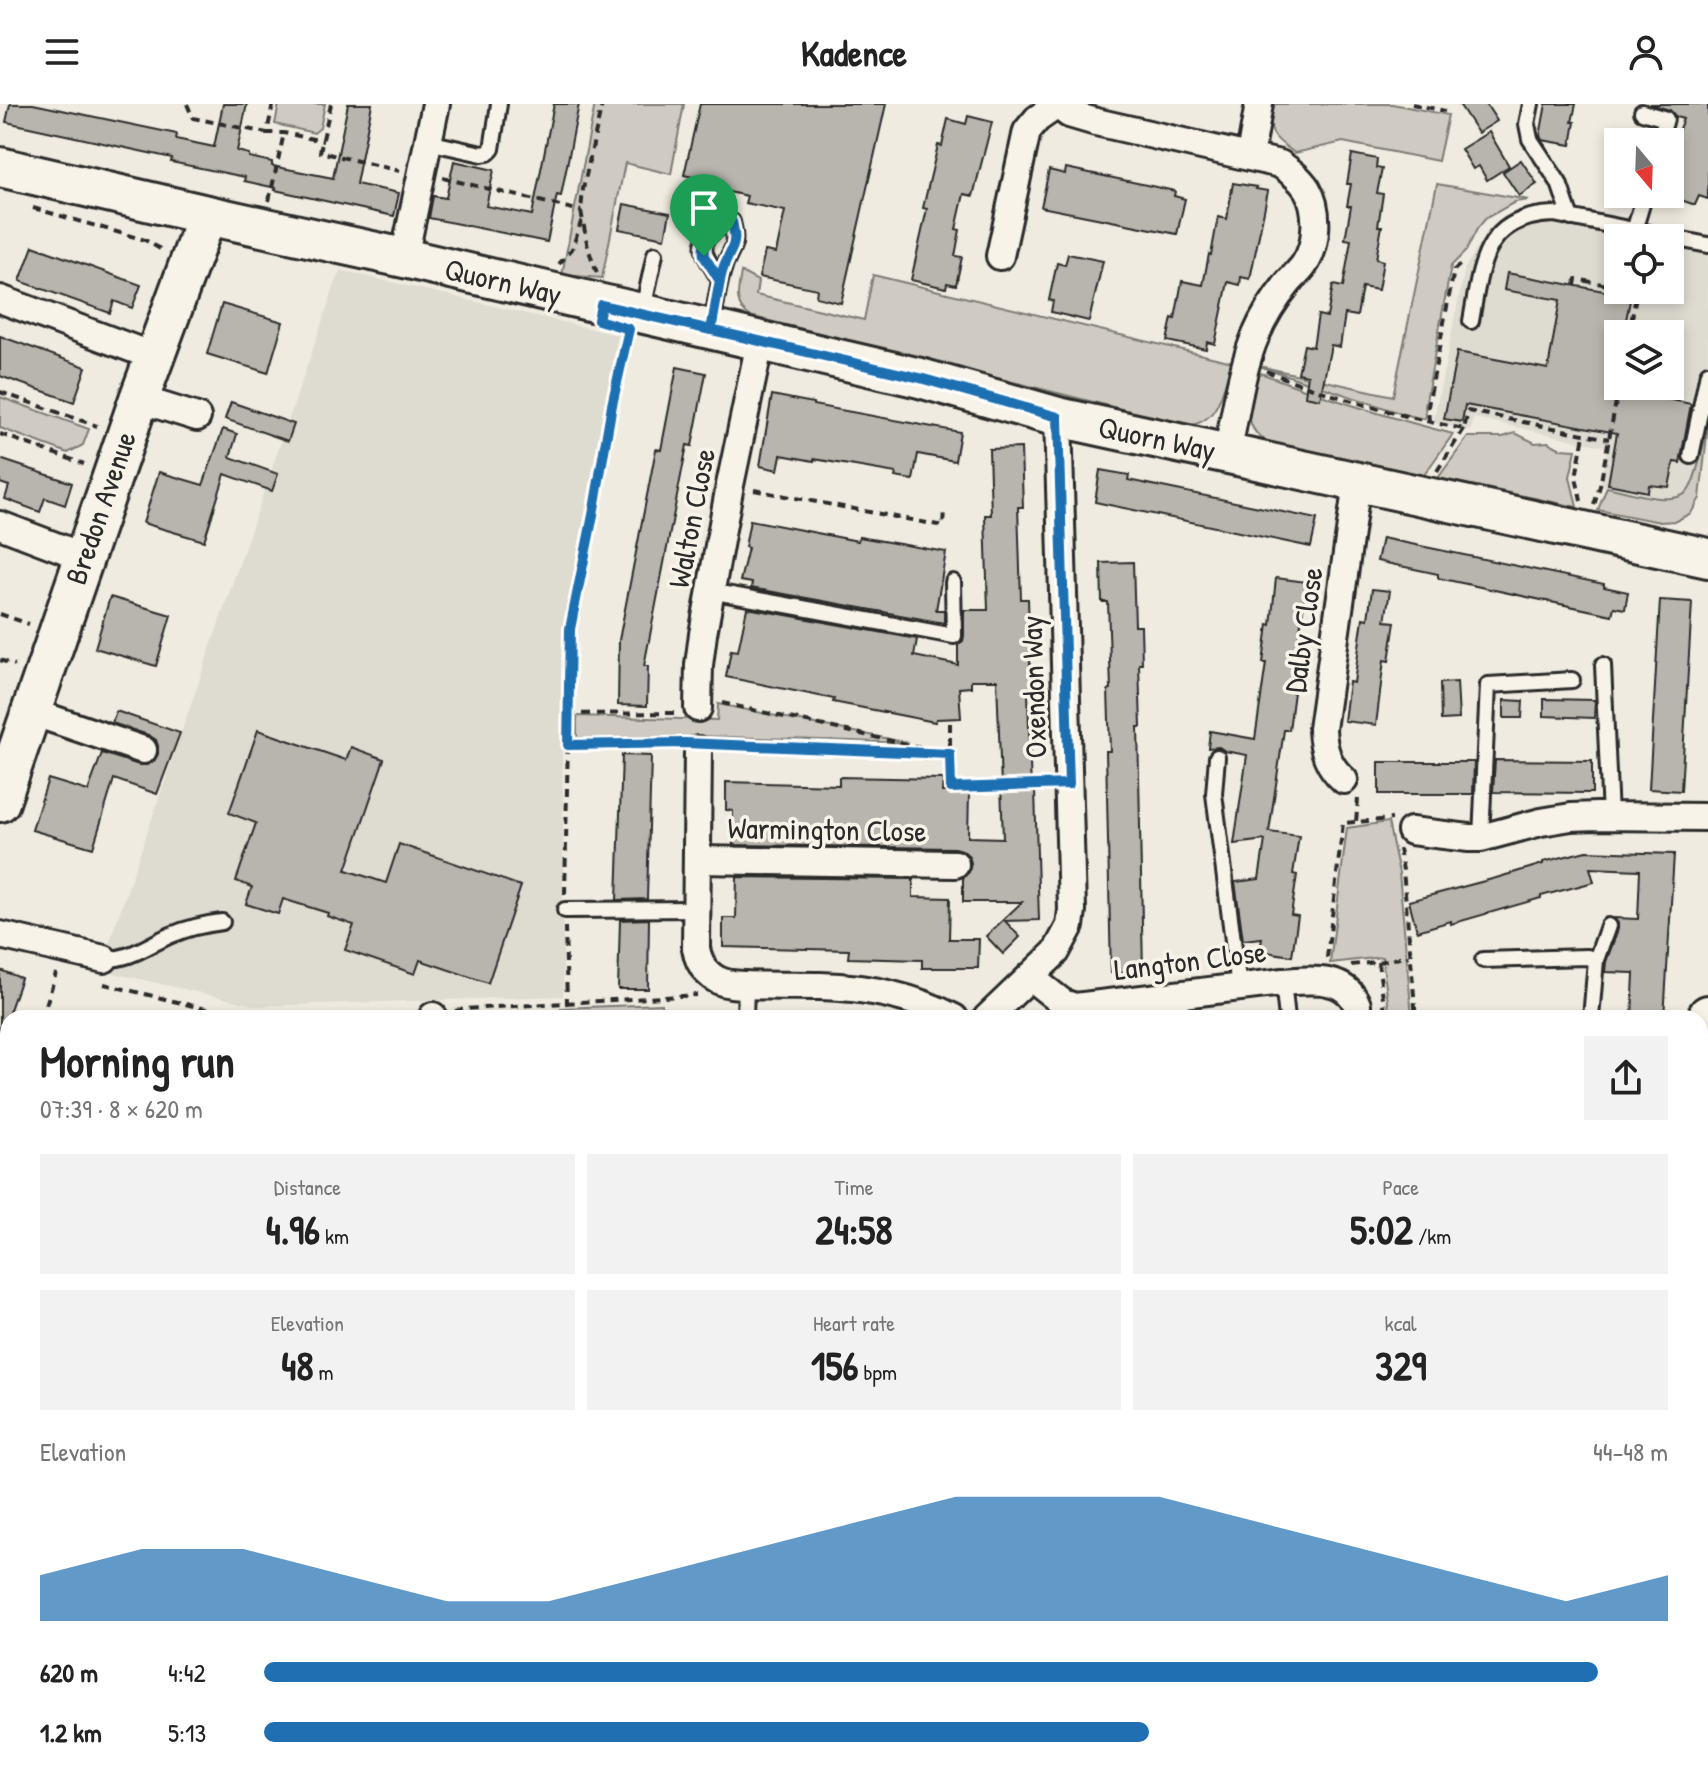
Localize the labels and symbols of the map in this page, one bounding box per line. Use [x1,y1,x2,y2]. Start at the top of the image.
north arrow [1604,128,1684,208]
pin [670,174,738,256]
street label: Quorn Way [441,248,566,314]
street label: Quorn Way [1095,406,1219,470]
street label: Bredon Avenue [55,426,145,589]
street label: Walton Close [658,445,724,591]
street label: Dalby Close [1274,565,1332,695]
street label: Oxendon Way [1011,615,1055,759]
street label: Warmington Close [727,807,927,851]
street label: Langton Close [1112,931,1268,989]

